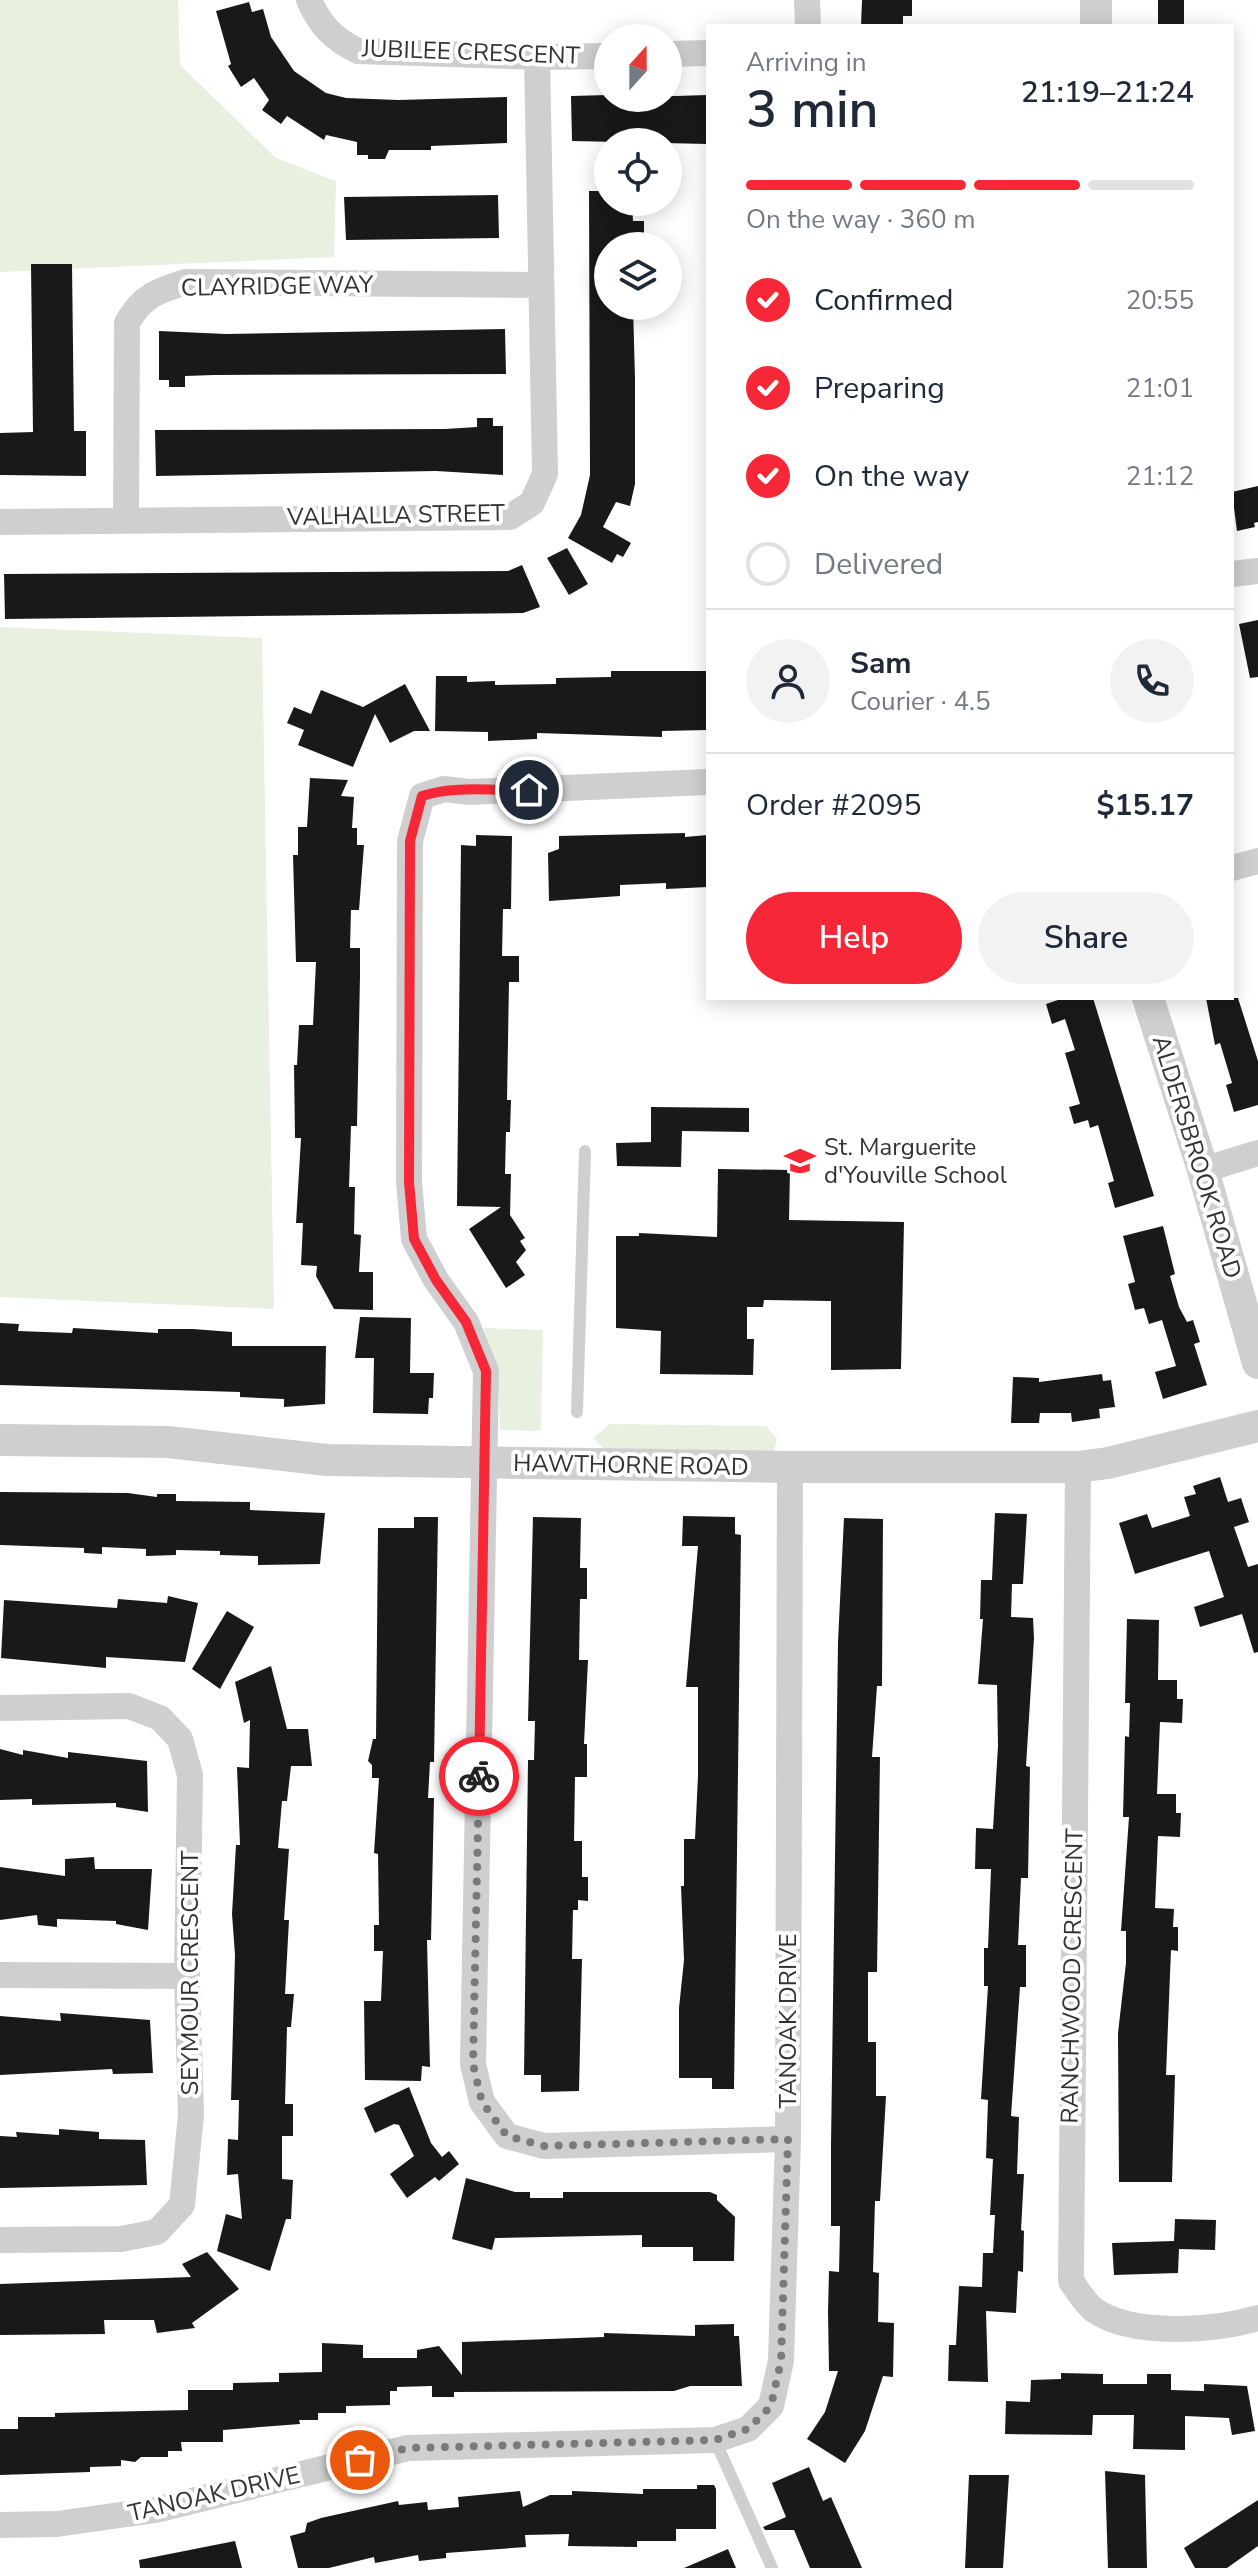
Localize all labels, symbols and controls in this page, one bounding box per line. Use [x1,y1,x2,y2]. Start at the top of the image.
north arrow [594,24,682,112]
map controls [594,24,682,320]
street label: JUBILEE CRESCENT [361,32,581,72]
text: Arriving in [746,45,867,80]
text: 21:19–21:24 [1021,72,1194,113]
text: 3 min [746,74,879,145]
button: locate [594,128,682,216]
text: On the way · 360 m [746,202,975,237]
button: layers [594,232,682,320]
street label: CLAYRIDGE WAY [181,268,374,304]
icon: check [746,278,790,322]
text: Confirmed [814,280,954,321]
text: 20:55 [1126,283,1194,318]
icon: check [746,366,790,410]
text: Preparing [814,368,945,409]
text: 21:01 [1126,371,1194,406]
icon: check [746,454,790,498]
text: On the way [814,456,969,497]
text: 21:12 [1126,459,1194,494]
street label: VALHALLA STREET [286,497,506,533]
text: Delivered [814,544,943,585]
button: person [746,639,830,723]
button: phone [1110,639,1194,723]
text: Sam [850,643,912,684]
text: Courier · 4.5 [850,684,991,719]
pin [495,756,563,824]
icon: home [507,768,551,812]
text: Order #2095 [746,785,921,826]
text: $15.17 [1097,785,1194,826]
button: Help [746,892,962,984]
button: Share [978,892,1194,984]
street label: ALDERSBROOK ROAD [1145,1032,1249,1282]
place label: St. Marguerite d'Youville School [824,1131,1007,1191]
school or university icon: St. Marguerite d'Youville School [783,1144,817,1178]
street label: HAWTHORNE ROAD [513,1447,749,1483]
courier [439,1736,519,1816]
icon: bike [457,1754,501,1798]
street label: RANCHWOOD CRESCENT [1053,1828,1091,2124]
street label: SEYMOUR CRESCENT [174,1850,206,2096]
street label: TANOAK DRIVE [772,1933,804,2109]
pin [326,2426,394,2494]
icon: bag [338,2438,382,2482]
street label: TANOAK DRIVE [125,2459,303,2529]

